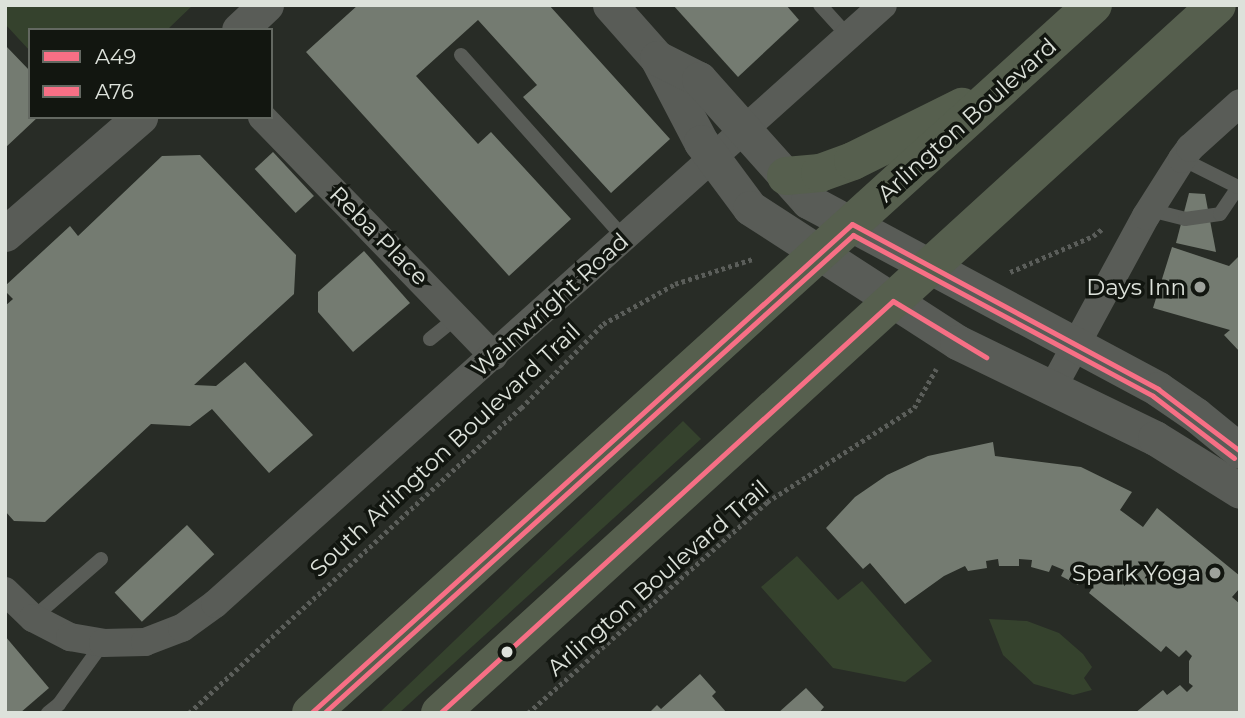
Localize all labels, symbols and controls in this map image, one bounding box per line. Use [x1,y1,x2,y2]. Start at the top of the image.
legend [28,28,273,119]
street label: Arlington Boulevard [872,32,1062,208]
text: A49 [95,44,136,69]
text: A76 [95,79,134,104]
street label: Reba Place [324,181,434,291]
street label: Wainwright Road [466,227,634,383]
place label: Days Inn [1086,273,1186,301]
marker: Days Inn [1192,279,1208,295]
street label: South Arlington Boulevard Trail [304,317,586,583]
street label: Arlington Boulevard Trail [542,474,774,682]
place label: Spark Yoga [1072,559,1201,587]
marker: Spark Yoga [1207,565,1223,581]
unlabelled marker [500,645,514,659]

